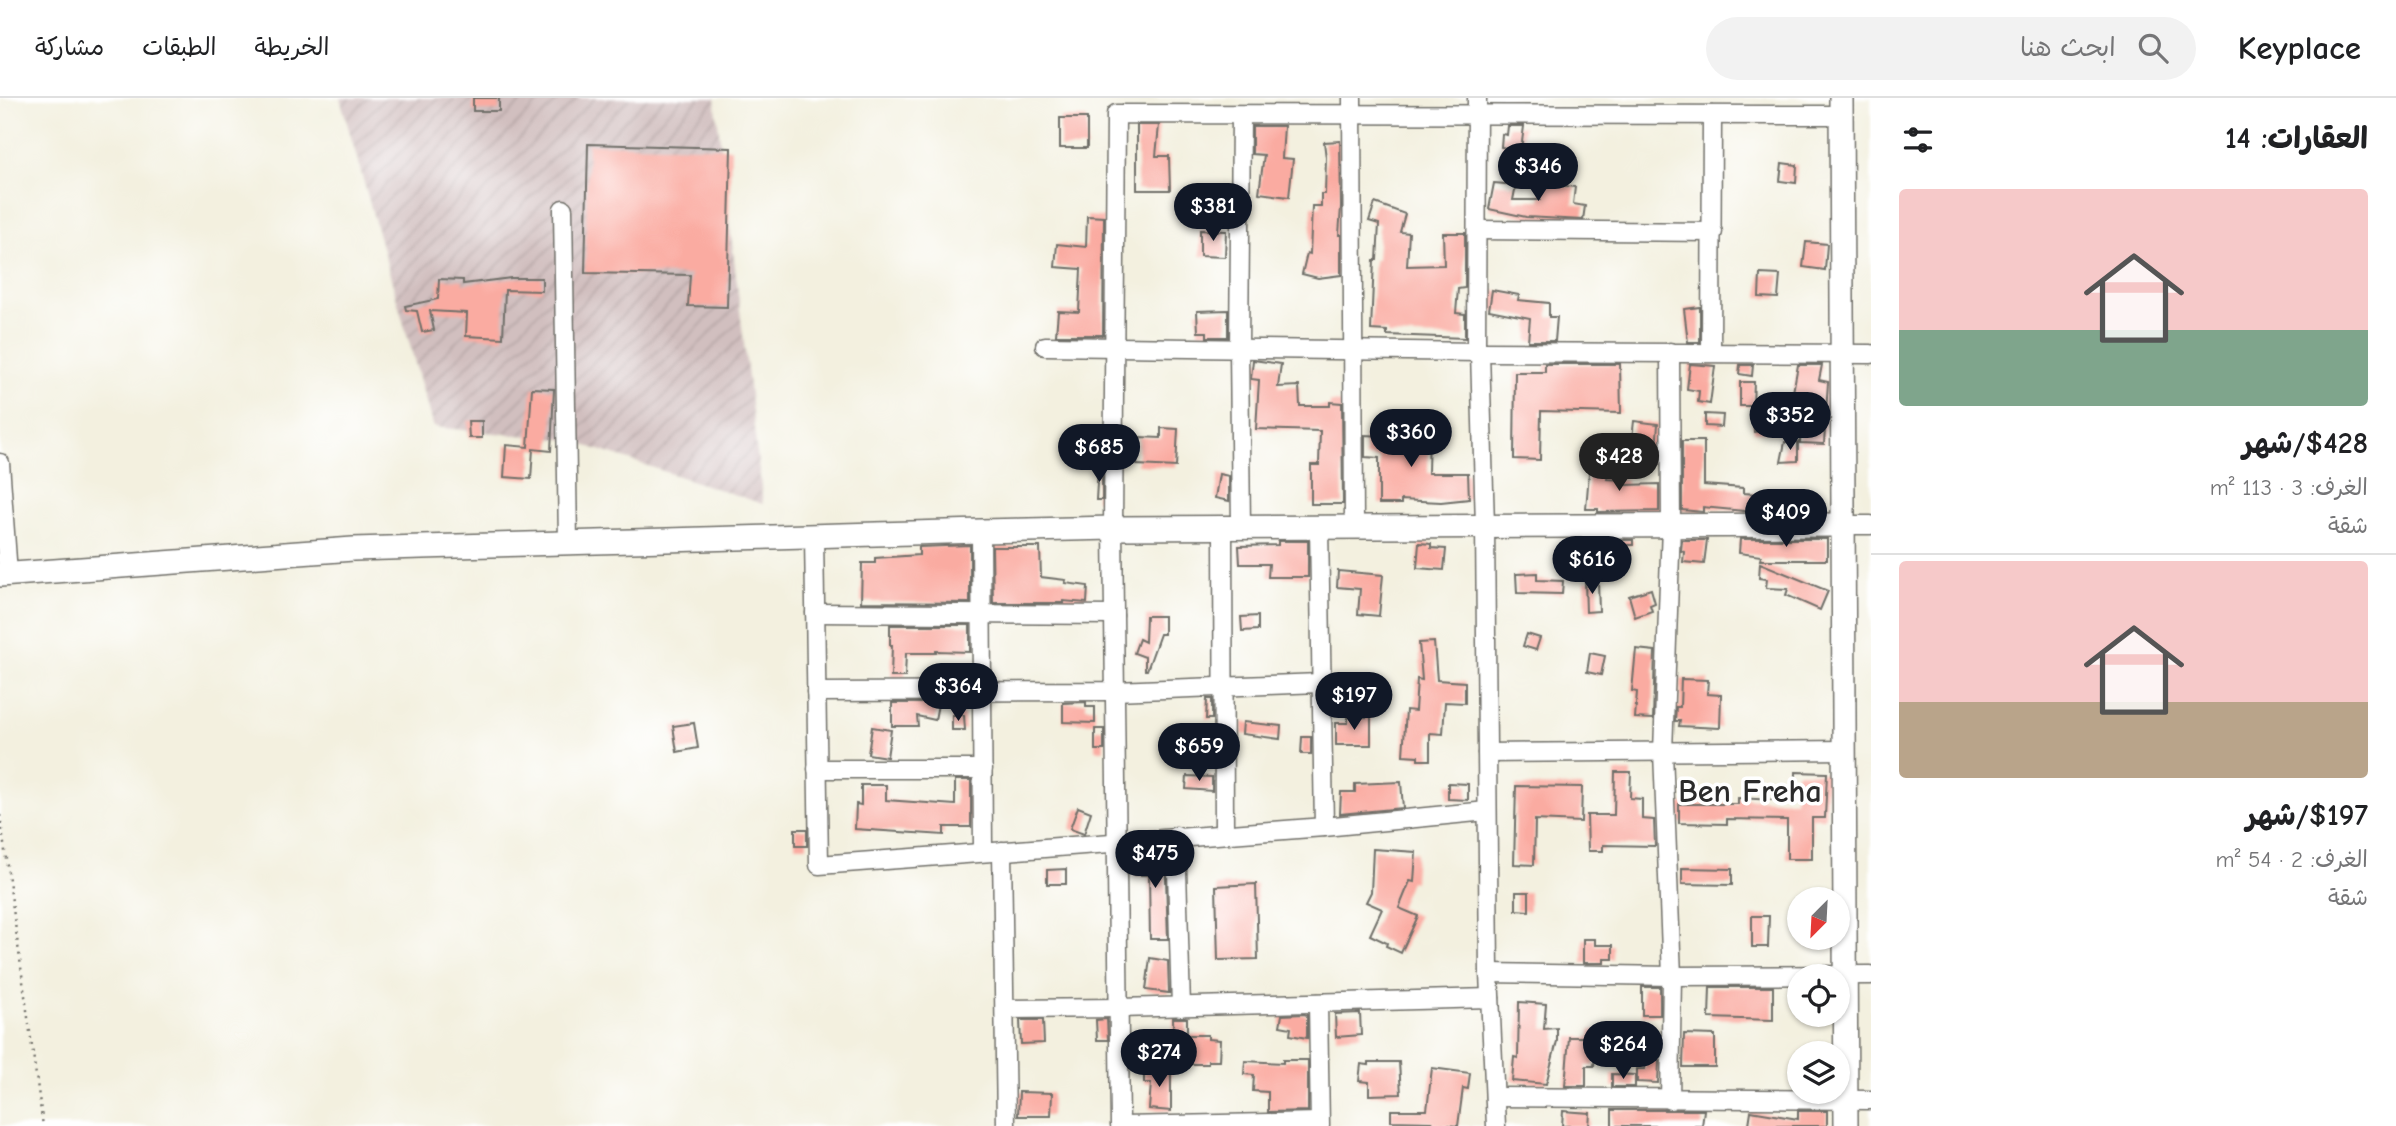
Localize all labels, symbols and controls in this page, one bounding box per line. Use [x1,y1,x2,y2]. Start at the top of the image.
search box [1706,17,2196,80]
icon: search [2134,29,2172,67]
text: Keyplace [2238,29,2361,67]
text: مشاركة [35,33,104,61]
text: الطبقات [142,33,217,61]
text: الخريطة [255,33,329,61]
text: ابحث هنا [2020,33,2116,63]
icon: filters [1899,121,1937,159]
text: العقارات: 14 [2225,121,2368,156]
pin: $346 [1497,144,1579,203]
text: $346 [1514,152,1562,179]
pin: $381 [1172,184,1254,243]
text: $381 [1190,192,1236,219]
icon: home [2071,235,2197,361]
pin: $352 [1749,392,1831,452]
text: $352 [1766,401,1814,428]
pin: $360 [1370,410,1452,469]
text: $360 [1386,418,1436,445]
pin: $685 [1058,424,1140,484]
text: $428/شهر [2243,426,2368,461]
text: $685 [1074,433,1124,460]
pin: $428 [1578,434,1660,493]
text: $428 [1595,442,1643,469]
text: الغرف: 3 · 113 m² [2210,474,2368,501]
pin: $409 [1745,490,1827,549]
text: $409 [1761,498,1811,525]
text: شقة [2328,512,2368,539]
pin: $616 [1551,536,1633,596]
text: $616 [1569,545,1615,572]
icon: home [2071,607,2197,733]
pin: $364 [917,664,999,723]
text: $364 [934,672,982,699]
pin: $197 [1313,672,1395,732]
text: $197 [1331,681,1377,708]
pin: $659 [1158,724,1240,783]
text: $659 [1174,732,1224,759]
district label: Ben Freha [1678,773,1822,810]
text: $197/شهر [2246,798,2368,833]
pin: $475 [1114,830,1196,890]
text: $475 [1131,839,1179,866]
text: الغرف: 2 · 54 m² [2216,846,2368,873]
text: شقة [2328,884,2368,911]
north arrow [1787,887,1850,950]
map controls [1787,887,1850,1104]
button: locate [1787,964,1850,1027]
pin: $264 [1582,1021,1664,1081]
pin: $274 [1118,1030,1200,1089]
text: $264 [1599,1030,1647,1057]
text: $274 [1137,1038,1181,1065]
button: layers [1787,1041,1850,1104]

